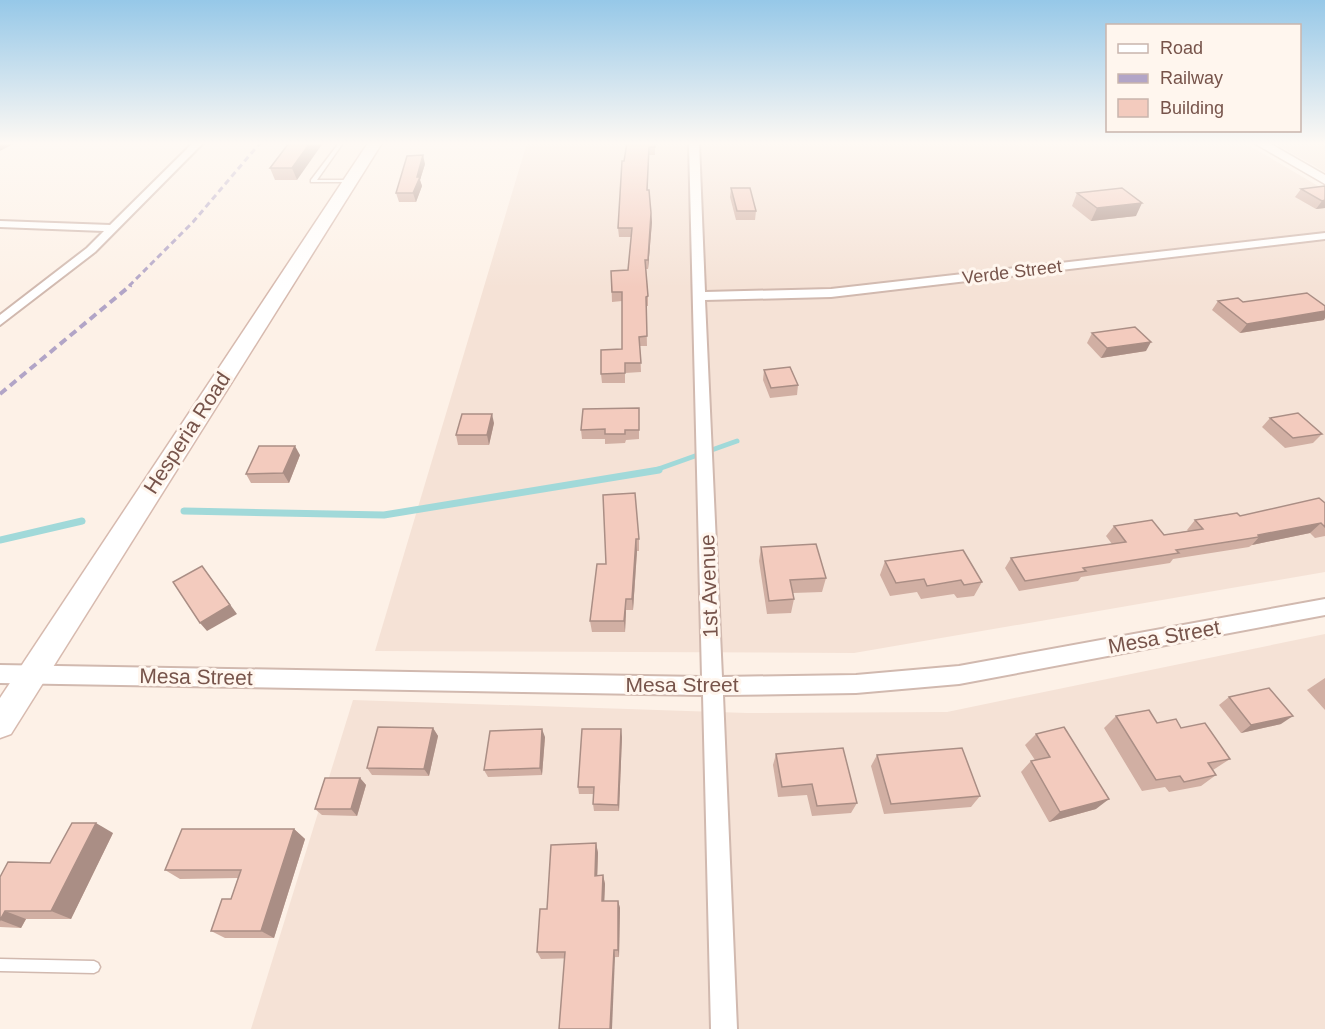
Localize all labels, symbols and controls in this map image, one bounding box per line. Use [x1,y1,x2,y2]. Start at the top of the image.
legend [1106,24,1301,132]
text: Road [1160,38,1203,58]
text: Railway [1160,68,1223,88]
text: Building [1160,98,1224,118]
street label: Verde Street [961,256,1063,288]
street label: Hesperia Road [139,368,234,498]
street label: 1st Avenue [695,534,722,638]
street label: Mesa Street [1106,615,1222,658]
street label: Mesa Street [139,664,253,689]
street label: Mesa Street [625,673,739,696]

